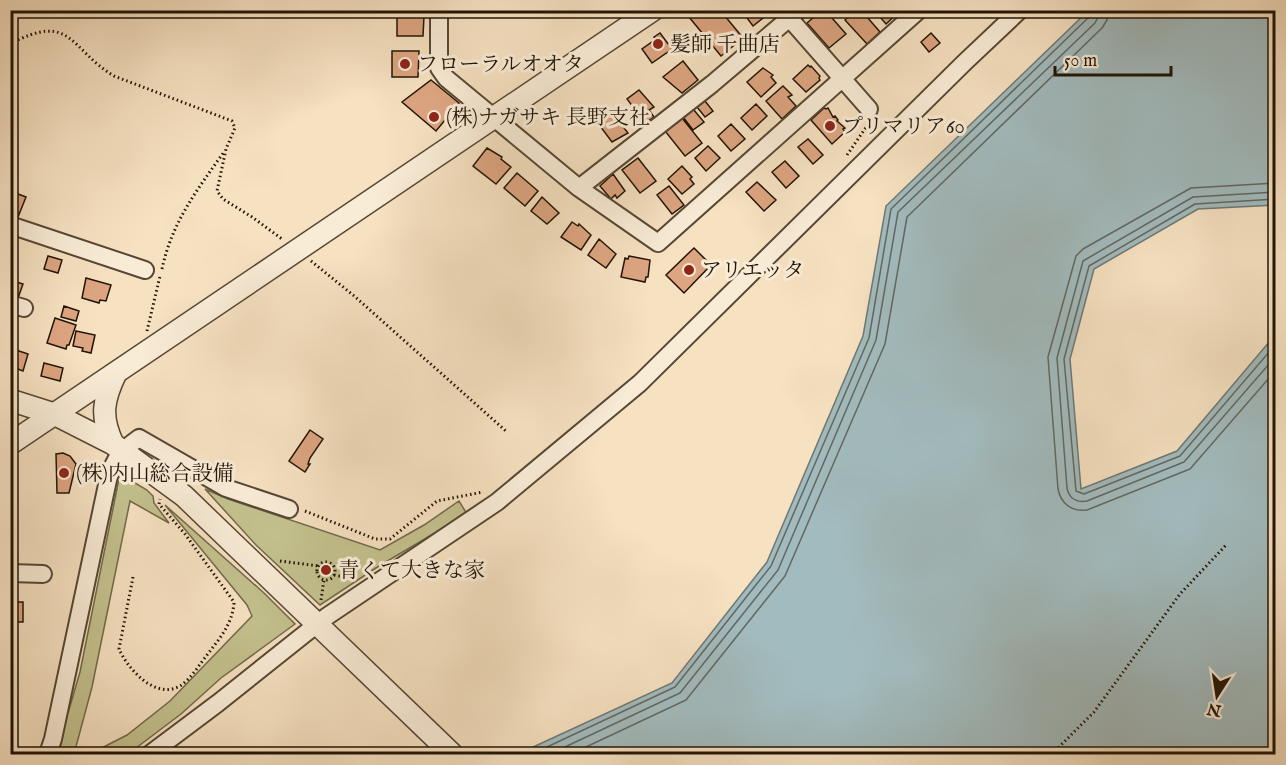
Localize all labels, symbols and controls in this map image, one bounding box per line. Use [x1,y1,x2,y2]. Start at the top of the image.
place label: 髪師 千曲店 [670,32,780,59]
marker: 髪師 千曲店 [651,37,665,51]
scale bar [1055,39,1170,77]
text: 50 m [1064,50,1097,73]
place label: フローラルオオタ [417,52,584,79]
marker: フローラルオオタ [398,57,412,71]
place label: (株)ナガサキ 長野支社 [446,105,650,132]
marker: (株)ナガサキ 長野支社 [427,110,441,124]
place label: プリマリア60 [842,114,965,141]
marker: プリマリア60 [823,119,837,133]
place label: アリエッタ [701,258,804,285]
marker: アリエッタ [682,263,696,277]
place label: (株)内山総合設備 [76,461,234,488]
marker: (株)内山総合設備 [57,466,71,480]
place label: 青くて大きな家 [338,558,485,585]
marker: 青くて大きな家 [319,563,333,577]
north arrow [1187,666,1247,726]
text: N [1205,697,1224,720]

